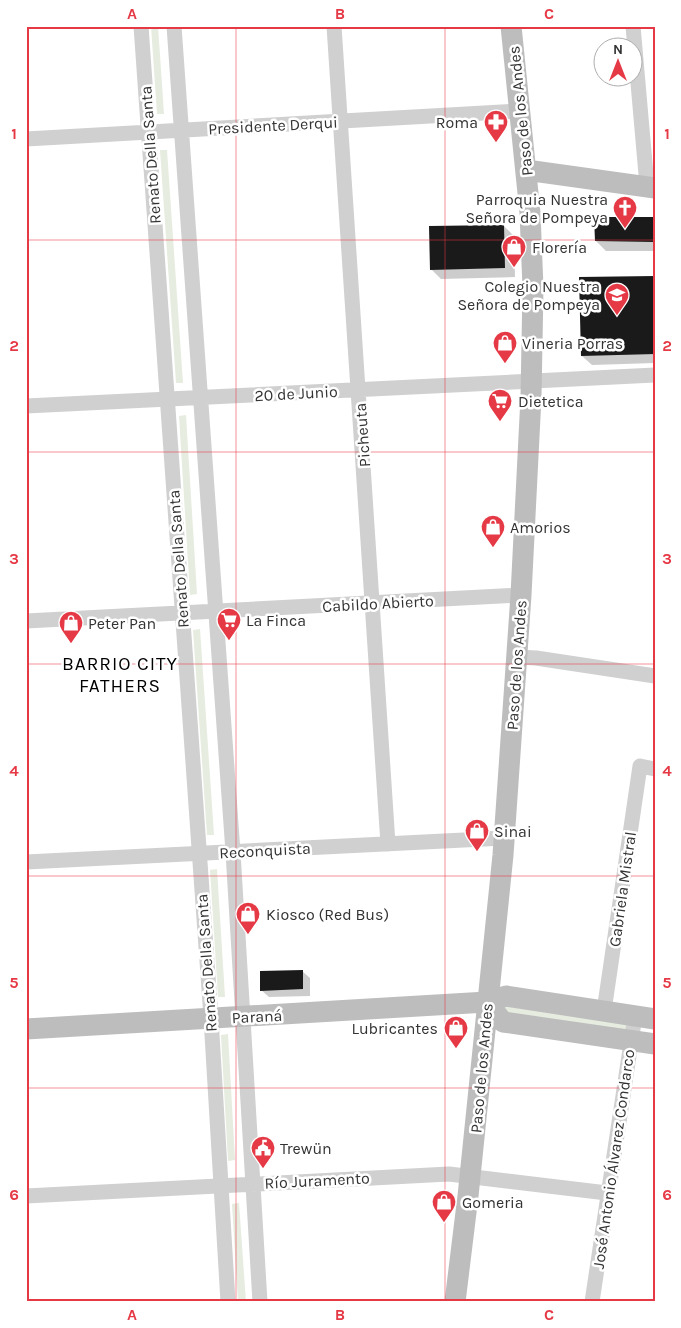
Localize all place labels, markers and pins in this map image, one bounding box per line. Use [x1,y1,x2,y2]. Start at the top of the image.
pharmacy icon: Roma [483,109,509,143]
place label: Roma [436,113,478,132]
place label: Parroquia Nuestra Señora de Pompeya [465,190,608,227]
church icon: Parroquia Nuestra Señora de Pompeya [612,195,638,229]
shop icon: Florería [501,234,527,268]
place label: Florería [532,238,587,257]
place label: Colegio Nuestra Señora de Pompeya [457,277,600,314]
school or university icon: Colegio Nuestra Señora de Pompeya [604,282,630,316]
shop icon: Vineria Porras [492,330,518,364]
place label: Vineria Porras [522,334,623,353]
supermarket icon: Dietetica [487,388,513,422]
place label: Dietetica [518,392,584,411]
shop icon: Amorios [480,514,506,548]
place label: Amorios [510,518,571,537]
supermarket icon: La Finca [216,607,242,641]
shop icon: Peter Pan [58,610,84,644]
place label: La Finca [246,611,306,630]
place label: Peter Pan [88,614,156,633]
shop icon: Sinai [464,818,490,852]
place label: Sinai [494,822,532,841]
shop icon: Kiosco (Red Bus) [235,901,261,935]
place label: Kiosco (Red Bus) [266,905,389,924]
shop icon: Lubricantes [443,1015,469,1049]
place label: Lubricantes [351,1019,438,1038]
public building icon: Trewün [250,1135,276,1169]
place label: Trewün [280,1139,332,1158]
shop icon: Gomeria [431,1189,457,1223]
place label: Gomeria [462,1193,524,1212]

